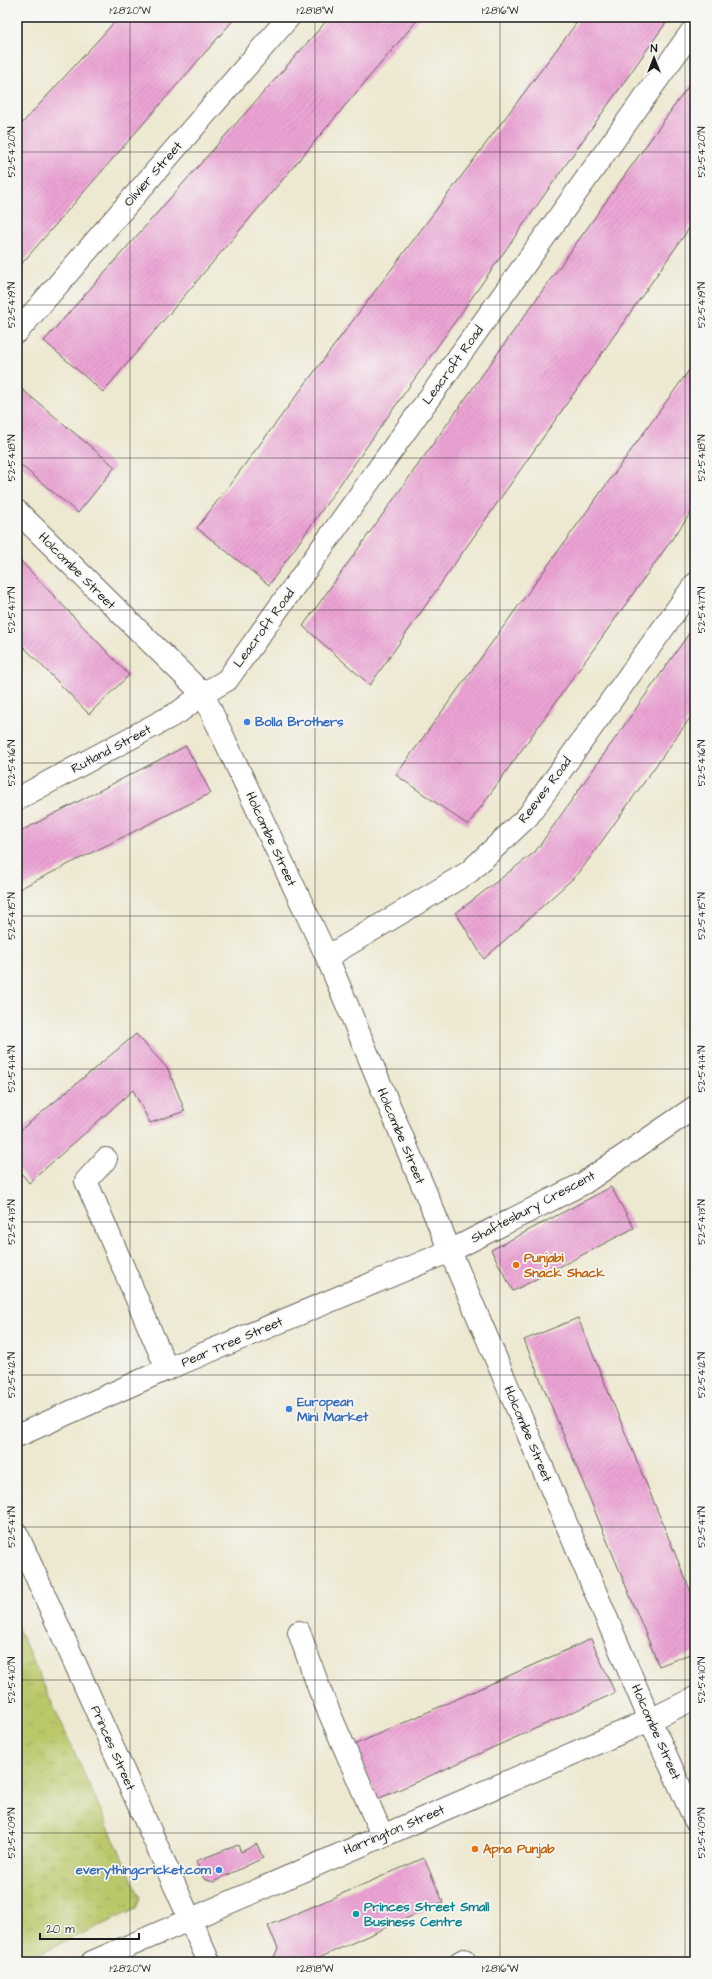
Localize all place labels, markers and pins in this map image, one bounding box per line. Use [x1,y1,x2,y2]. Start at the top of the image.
place label: Bolla Brothers [255,713,344,731]
marker: Bolla Brothers [242,717,252,727]
place label: Punjabi Snack Shack [523,1249,606,1282]
marker: Punjabi Snack Shack [511,1260,521,1270]
place label: European Mini Market [297,1393,369,1426]
marker: European Mini Market [284,1404,294,1414]
place label: Apna Punjab [483,1840,555,1859]
marker: Apna Punjab [470,1844,480,1854]
place label: everythingcricket.com [75,1861,212,1881]
marker: everythingcricket.com [214,1865,224,1875]
place label: Princes Street Small Business Centre [364,1898,489,1931]
marker: Princes Street Small Business Centre [351,1909,361,1919]

